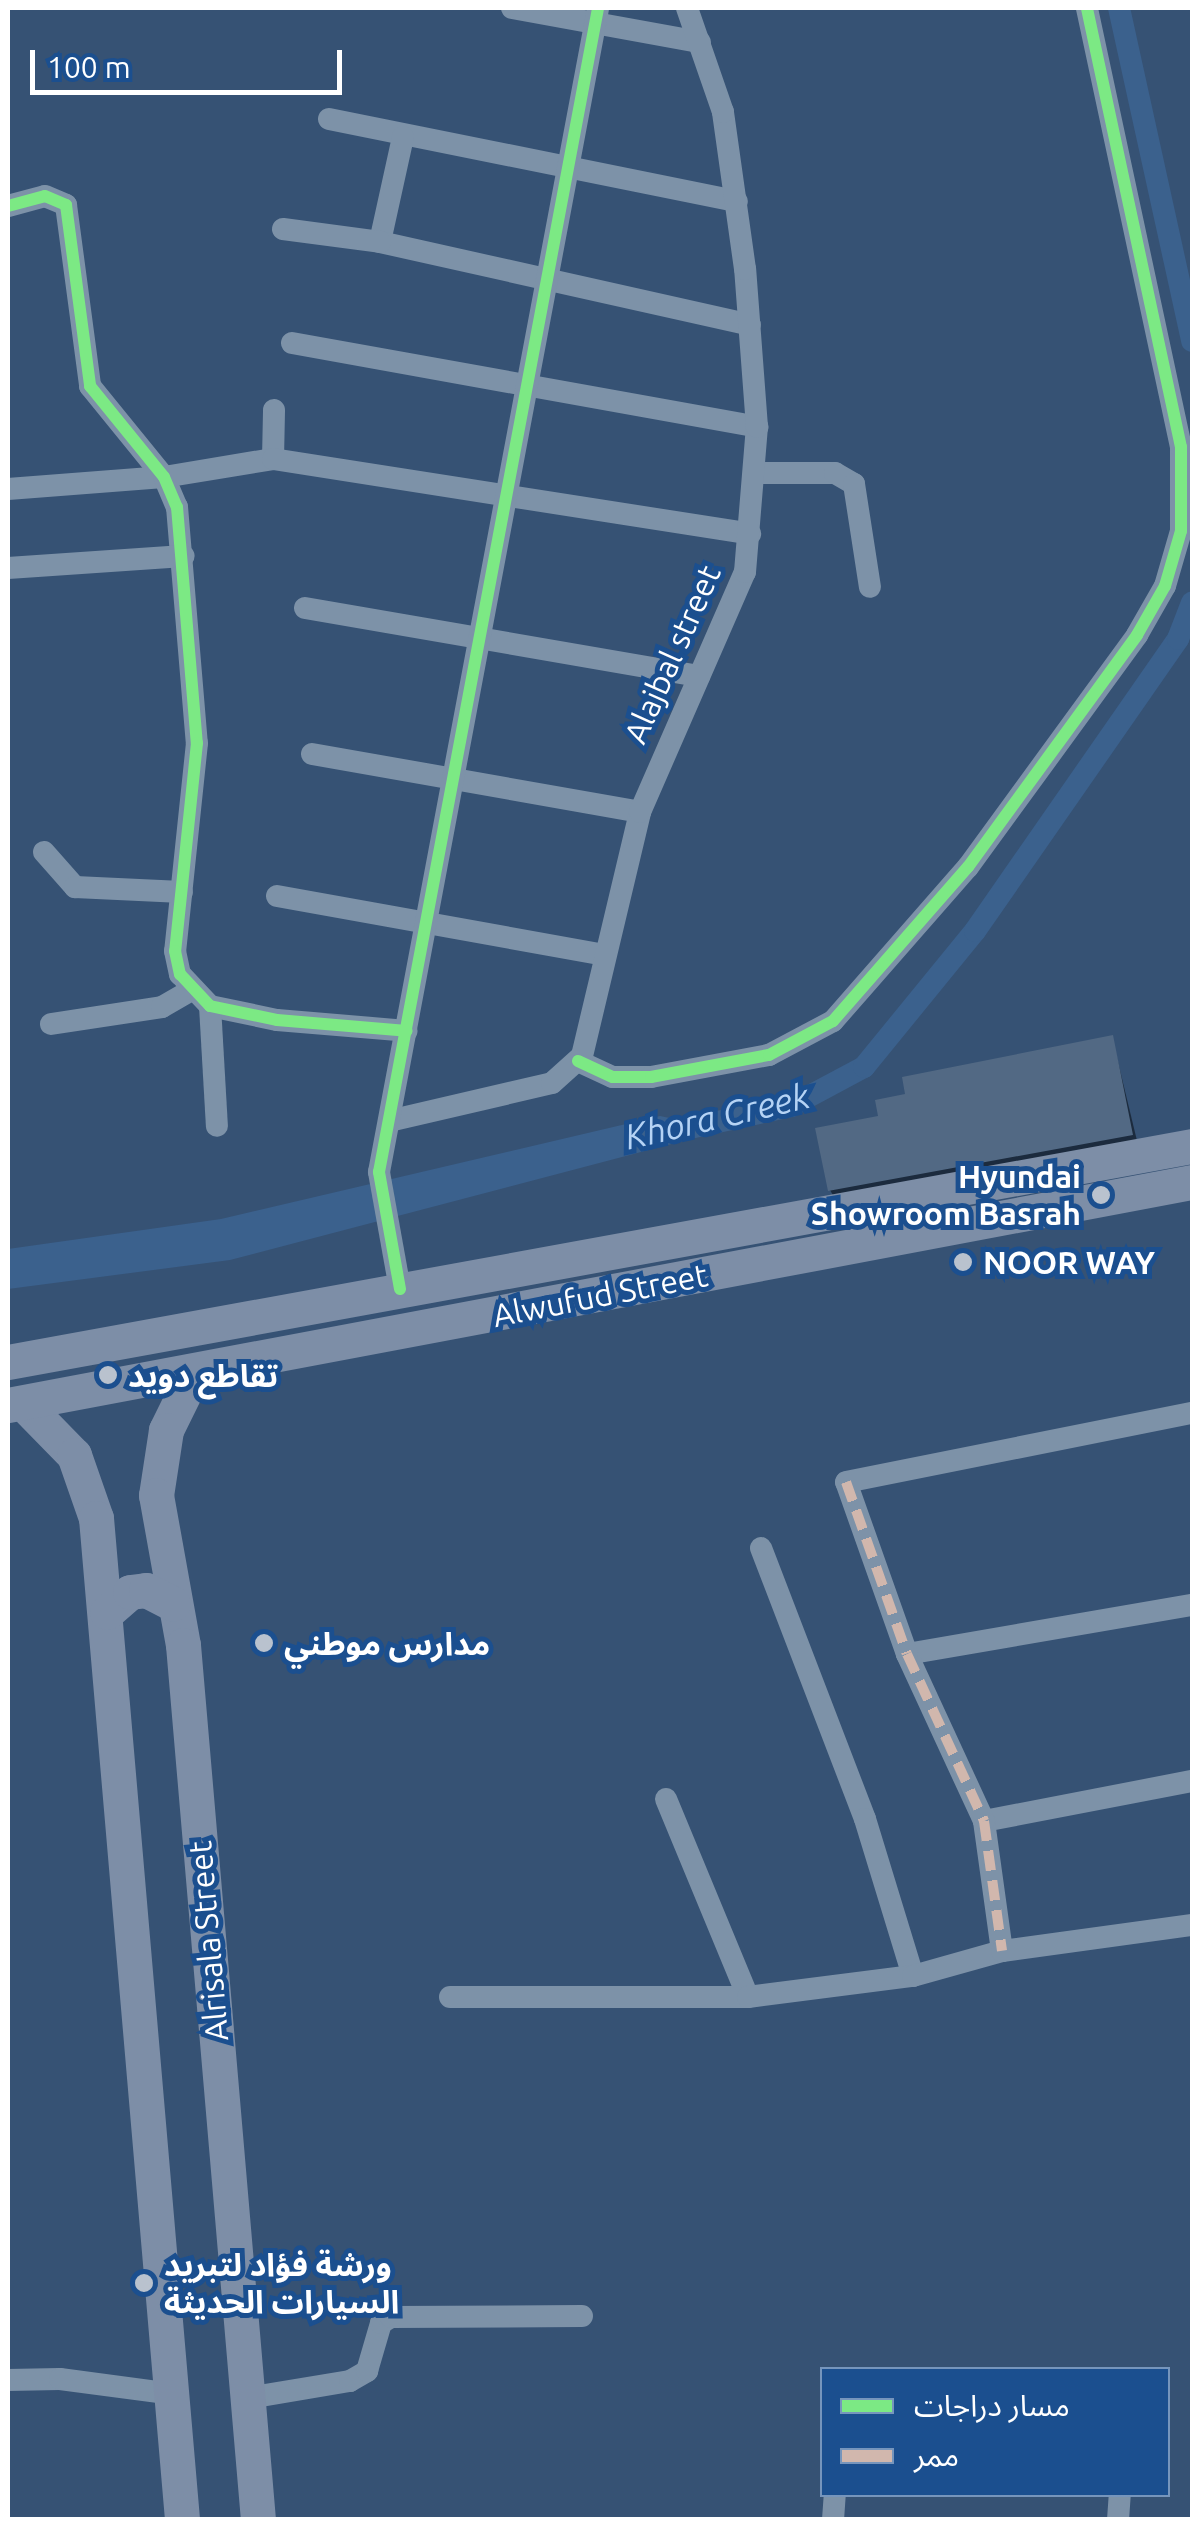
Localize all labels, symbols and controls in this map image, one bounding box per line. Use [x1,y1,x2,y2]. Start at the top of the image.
scale bar [35,30,348,92]
text: 100 m [47,50,131,84]
street label: Alajbal street [616,559,728,749]
water label: Khora Creek [620,1074,814,1158]
place label: Hyundai Showroom Basrah [811,1158,1081,1233]
marker: Hyundai Showroom Basrah [1090,1184,1112,1206]
place label: NOOR WAY [983,1243,1155,1281]
marker: NOOR WAY [952,1251,974,1273]
street label: Alwufud Street [489,1255,711,1335]
place label: تقاطع دويد [128,1356,278,1394]
marker: تقاطع دويد [97,1364,119,1386]
place label: مدارس موطني [284,1624,490,1662]
marker: مدارس موطني [253,1632,275,1654]
street label: Alrisala Street [180,1839,236,2043]
place label: ورشة فؤاد لتبريد السيارات الحديثة [164,2246,399,2321]
marker: ورشة فؤاد لتبريد السيارات الحديثة [133,2272,155,2294]
legend [820,2367,1170,2497]
text: مسار دراجات [914,2388,1070,2422]
text: ممر [914,2438,959,2472]

